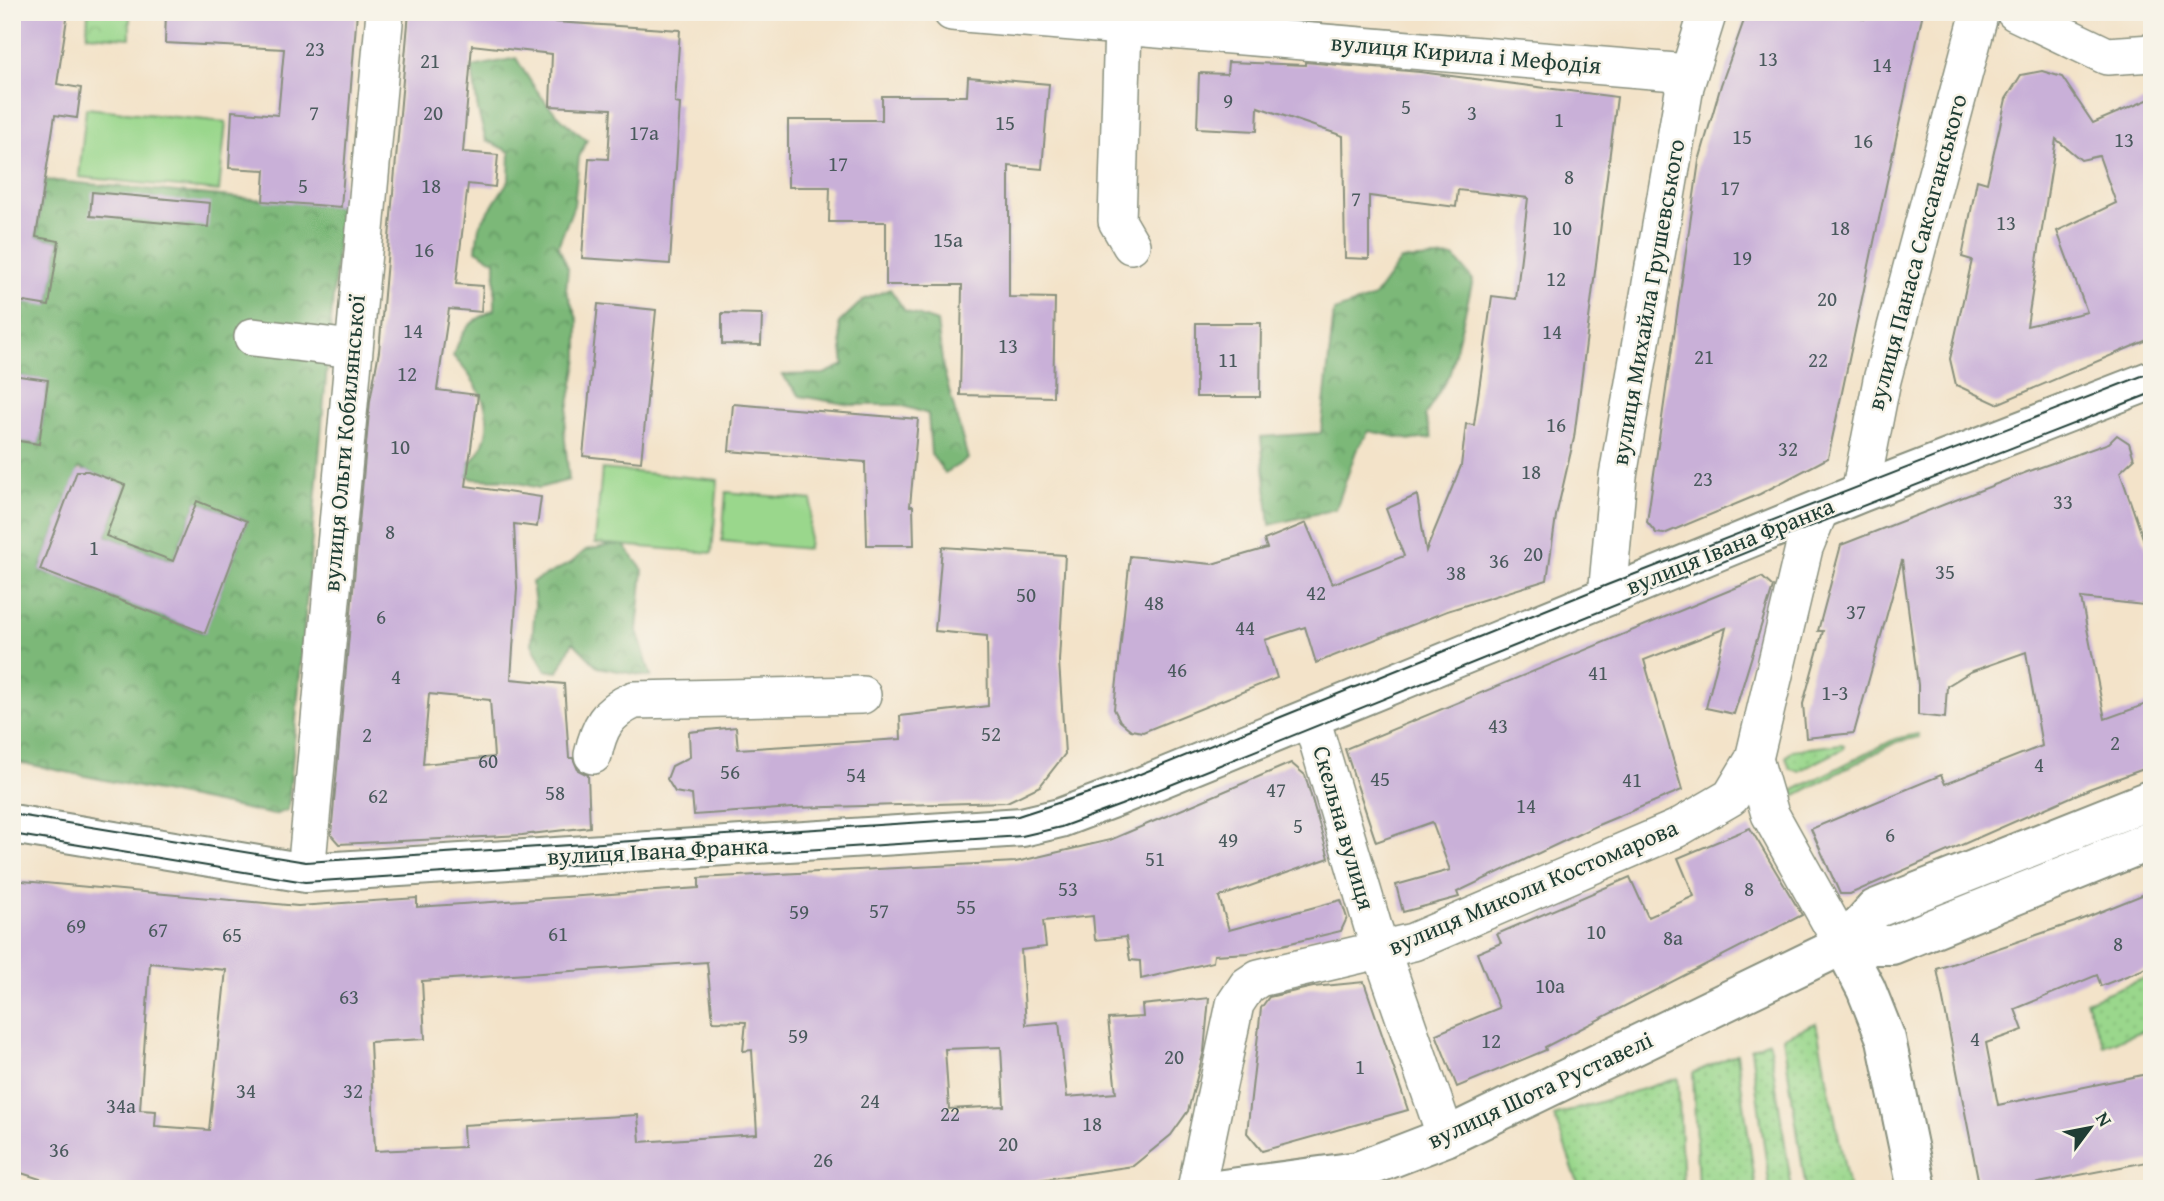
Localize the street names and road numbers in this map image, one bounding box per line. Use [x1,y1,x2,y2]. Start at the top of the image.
street label: вулиця Кирила і Мефодія [1330,24,1603,83]
street label: вулиця Панаса Саксаганського [1857,90,1976,414]
street label: вулиця Михайла Грушевського [1602,136,1693,468]
street label: вулиця Ольги Кобилянської [313,292,374,593]
street label: вулиця Івана Франка [1621,488,1840,603]
street label: Скельна вулиця [1304,742,1385,914]
street label: вулиця Миколи Костомарова [1383,809,1684,964]
street label: вулиця Івана Франка [546,827,770,874]
street label: вулиця Шота Руставелі [1421,1022,1658,1157]

